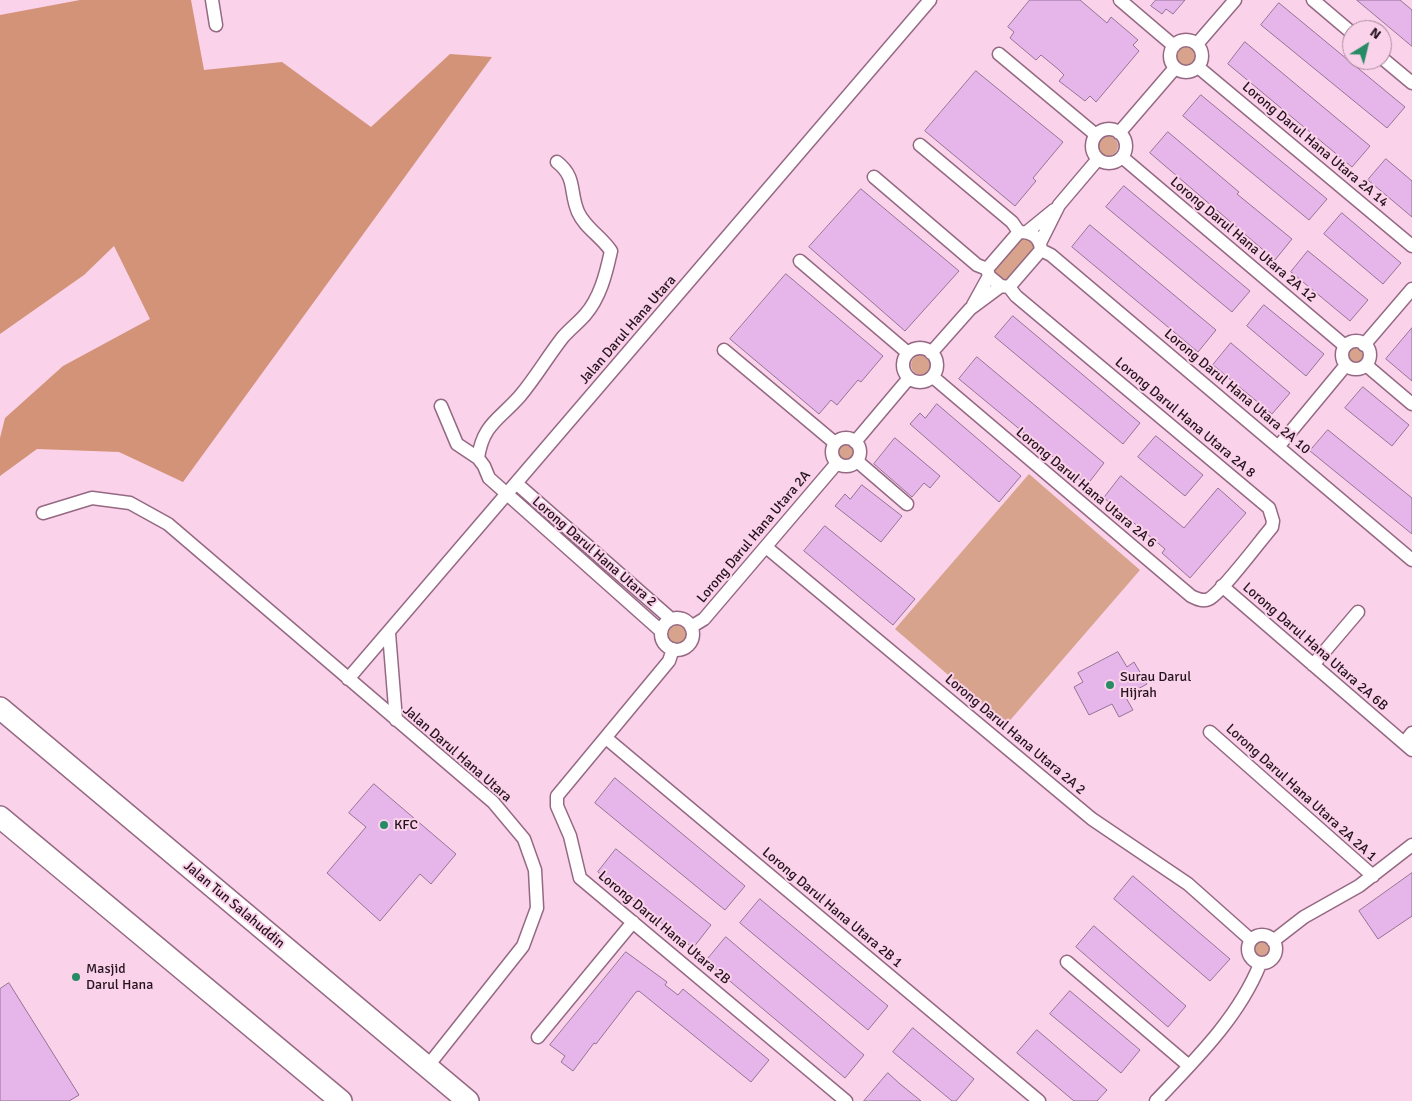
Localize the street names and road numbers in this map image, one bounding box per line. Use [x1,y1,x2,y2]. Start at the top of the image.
street label: Lorong Darul Hana Utara 2A 14 [1238,79,1392,211]
street label: Lorong Darul Hana Utara 2A 12 [1166,174,1320,306]
street label: Jalan Darul Hana Utara [576,272,680,388]
street label: Lorong Darul Hana Utara 2A 10 [1160,326,1314,458]
street label: Lorong Darul Hana Utara 2A 8 [1111,354,1259,482]
street label: Lorong Darul Hana Utara 2A 6 [1012,424,1160,552]
street label: Lorong Darul Hana Utara 2A [694,467,814,607]
street label: Lorong Darul Hana Utara 2 [528,493,660,611]
street label: Lorong Darul Hana Utara 2A 6B [1239,579,1391,715]
street label: Lorong Darul Hana Utara 2A 2 [941,671,1089,799]
street label: Jalan Darul Hana Utara [399,702,515,806]
street label: Lorong Darul Hana Utara 2A 2A 1 [1222,721,1380,865]
street label: Lorong Darul Hana Utara 2B 1 [758,844,906,972]
street label: Jalan Tun Salahuddin [180,858,288,952]
street label: Lorong Darul Hana Utara 2B [594,868,734,988]

